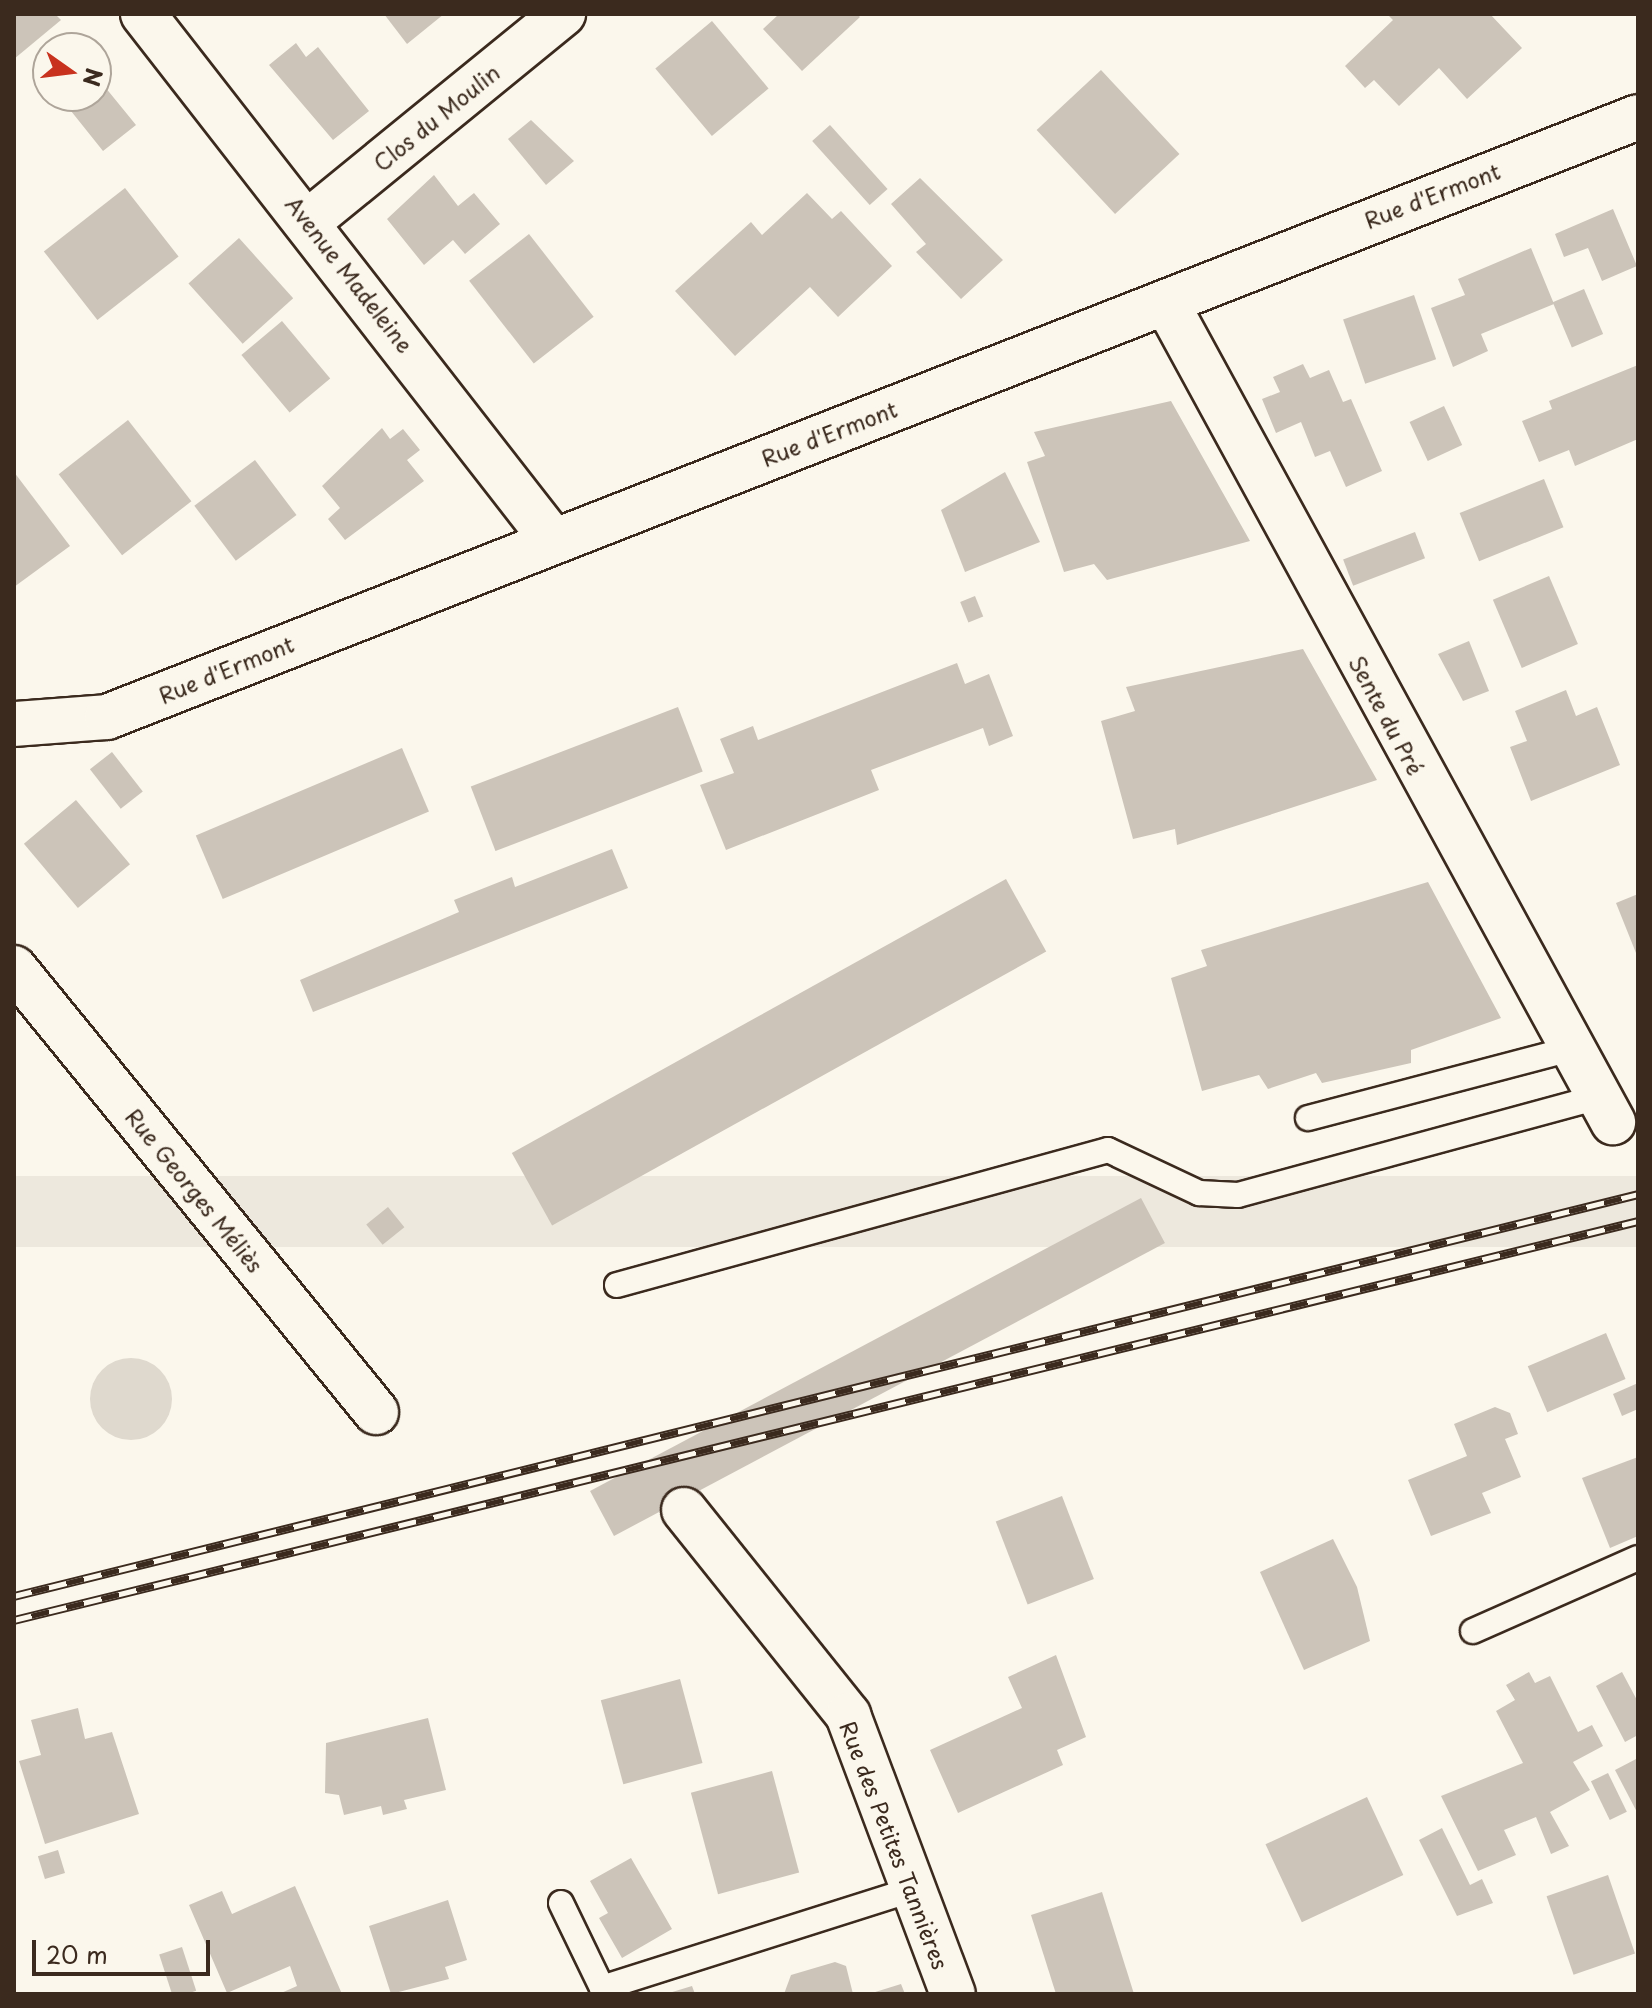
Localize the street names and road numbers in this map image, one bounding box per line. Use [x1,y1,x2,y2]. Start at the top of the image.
street label: Clos du Moulin [367,57,505,177]
street label: Rue d'Ermont [1360,157,1504,233]
street label: Avenue Madeleine [281,191,419,357]
street label: Rue d'Ermont [757,395,901,471]
street label: Rue d'Ermont [154,630,298,708]
street label: Sente du Pré [1344,649,1430,781]
street label: Rue Georges Méliès [120,1101,270,1279]
street label: Rue des Petites Tannières [834,1715,956,1975]

